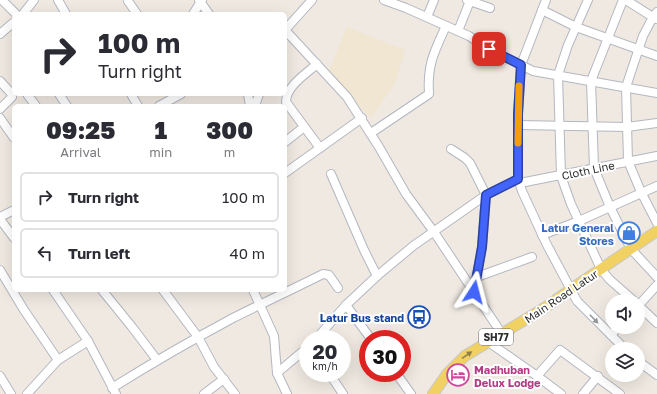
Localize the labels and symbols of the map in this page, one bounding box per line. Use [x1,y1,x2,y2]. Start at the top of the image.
pin [472,32,506,66]
street label: Cloth Line [560,158,616,182]
shop icon: Latur General Stores [616,220,642,246]
place label: Latur General Stores [541,221,614,247]
street label: Main Road Latur [522,266,601,325]
position arrow [453,271,495,313]
bus stop icon: Latur Bus stand [406,304,432,330]
place label: Latur Bus stand [320,311,404,324]
one-way arrow [590,314,599,324]
road number: SH77 [479,329,513,345]
speed limit sign: 30 [359,330,411,382]
one-way arrow [462,350,473,359]
hotel icon: Madhuban Delux Lodge [445,362,471,388]
place label: Madhuban Delux Lodge [474,363,541,389]

